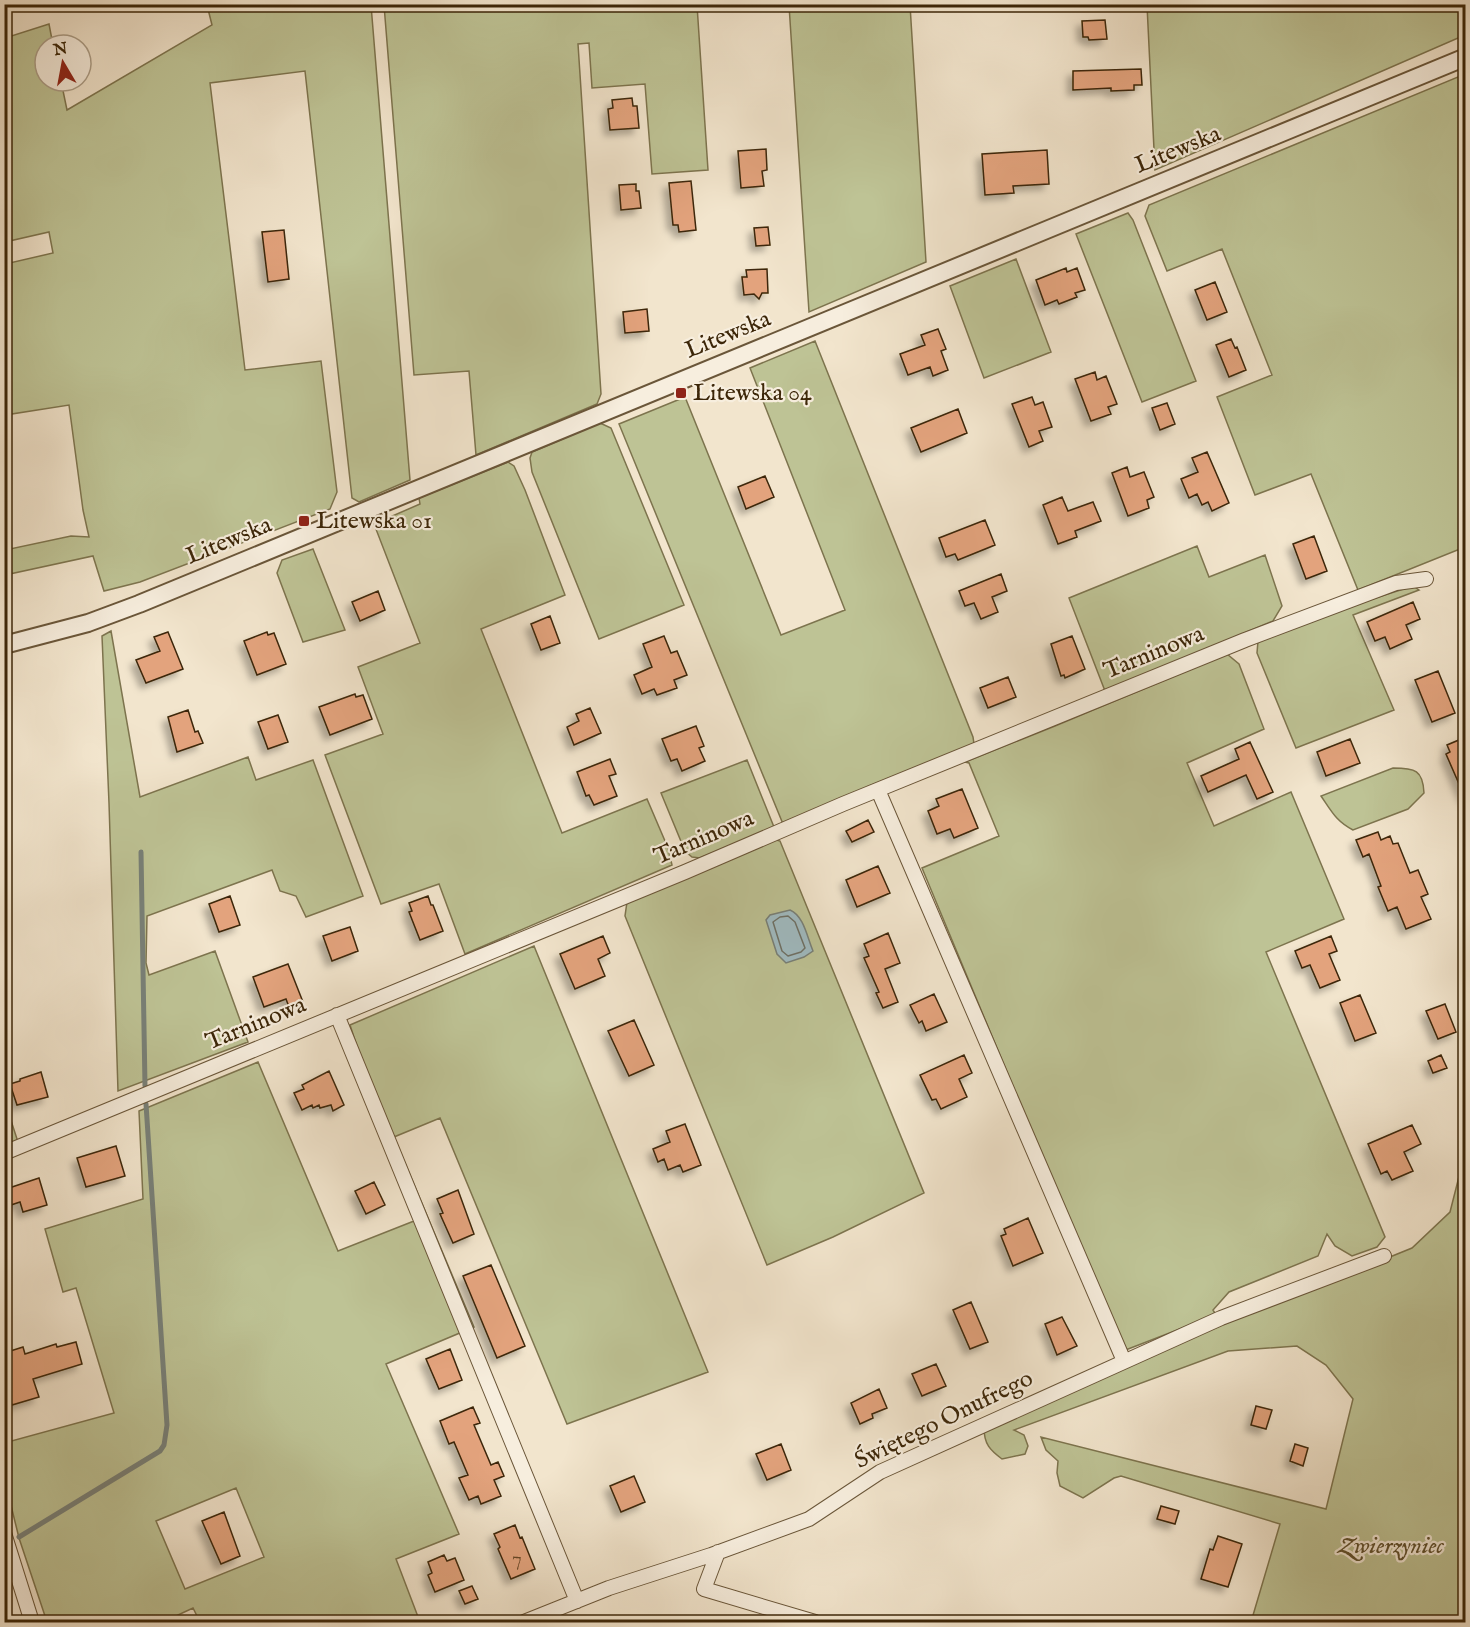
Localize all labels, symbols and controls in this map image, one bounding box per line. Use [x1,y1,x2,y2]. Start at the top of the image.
north arrow [33,33,93,93]
text: N [51,39,69,61]
street label: Litewska [1130,119,1226,181]
street label: Litewska [680,304,776,366]
place label: Litewska 04 [693,378,812,409]
marker: Litewska 04 [674,386,688,400]
place label: Litewska 01 [316,506,432,537]
street label: Litewska [181,510,277,572]
marker: Litewska 01 [297,514,311,528]
street label: Tarninowa [1099,619,1209,687]
street label: Tarninowa [649,803,759,873]
street label: Tarninowa [201,990,311,1058]
street label: Świętego Onufrego [850,1363,1038,1477]
park label: Zwierzyniec [1336,1531,1445,1562]
house number: 7 [512,1546,522,1573]

